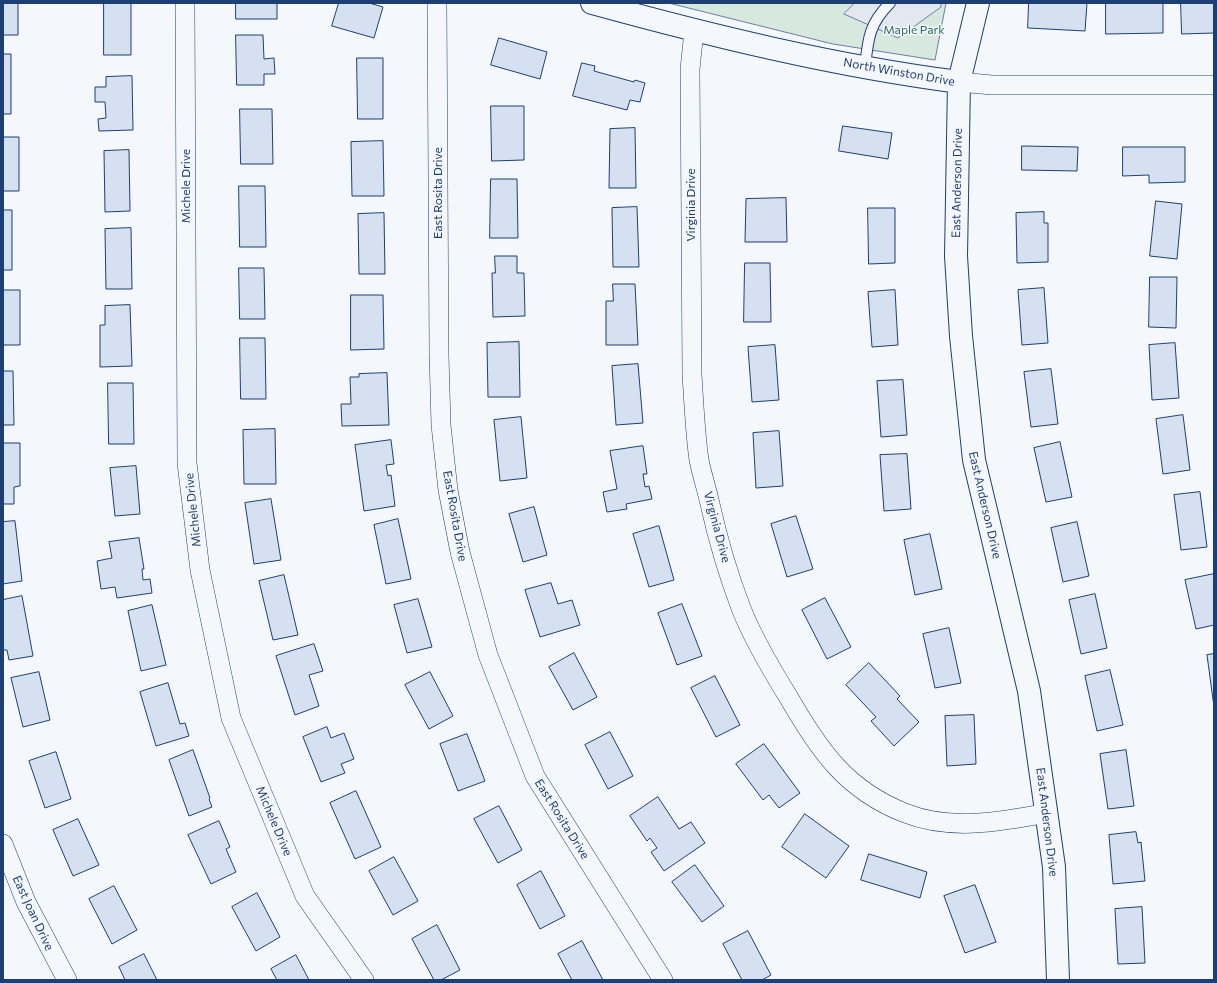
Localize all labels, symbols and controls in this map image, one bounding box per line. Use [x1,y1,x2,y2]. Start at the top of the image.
park label: Maple Park [883,23,945,37]
street label: North Winston Drive [842,55,956,89]
street label: East Anderson Drive [949,128,965,238]
street label: East Rosita Drive [431,147,445,239]
street label: Michele Drive [179,149,193,223]
street label: Virginia Drive [684,168,698,242]
street label: East Anderson Drive [966,450,1004,560]
street label: East Rosita Drive [440,470,470,562]
street label: Michele Drive [182,472,204,548]
street label: Virginia Drive [701,490,733,564]
street label: East Anderson Drive [1033,767,1061,877]
street label: East Rosita Drive [532,776,592,862]
street label: Michele Drive [253,784,295,858]
street label: East Joan Drive [9,873,57,953]

